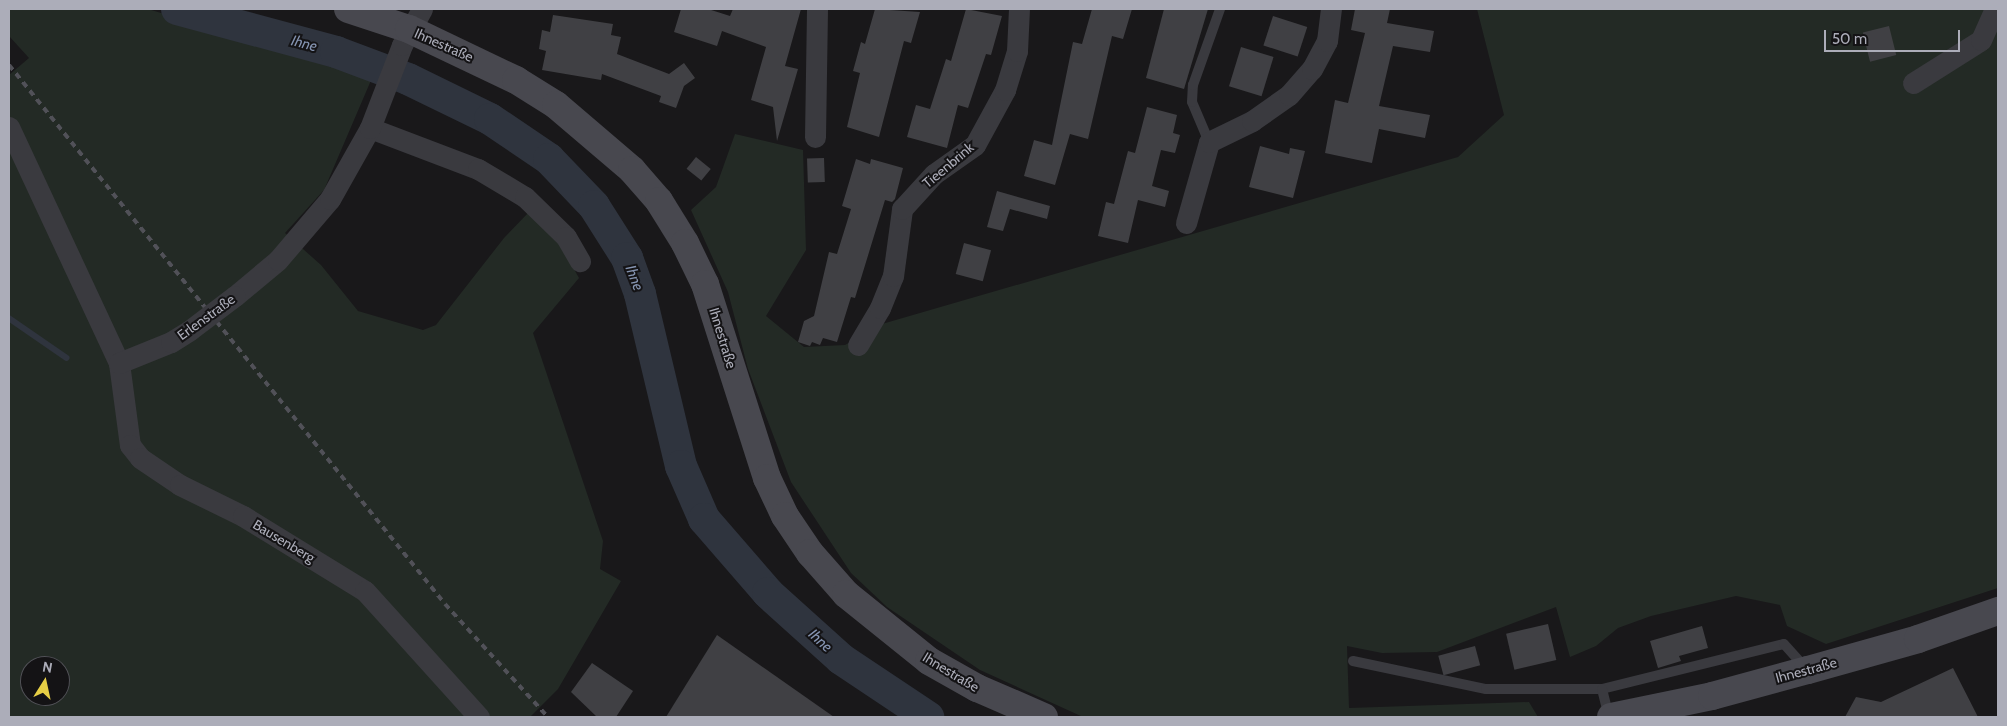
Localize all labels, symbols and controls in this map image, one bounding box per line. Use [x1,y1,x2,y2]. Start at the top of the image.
scale bar [1827,20,1963,52]
street label: Ihnestraße [412,25,476,65]
text: 50 m [1832,30,1867,48]
water label: Ihne [289,32,319,56]
street label: Tieenbrink [919,139,977,191]
water label: Ihne [621,263,647,293]
street label: Erlenstraße [174,291,238,343]
street label: Ihnestraße [706,306,740,370]
street label: Bausenberg [250,516,318,566]
water label: Ihne [804,626,836,656]
street label: Ihnestraße [920,649,982,695]
street label: Ihnestraße [1774,654,1838,686]
north arrow [20,656,70,706]
text: N [41,657,54,677]

